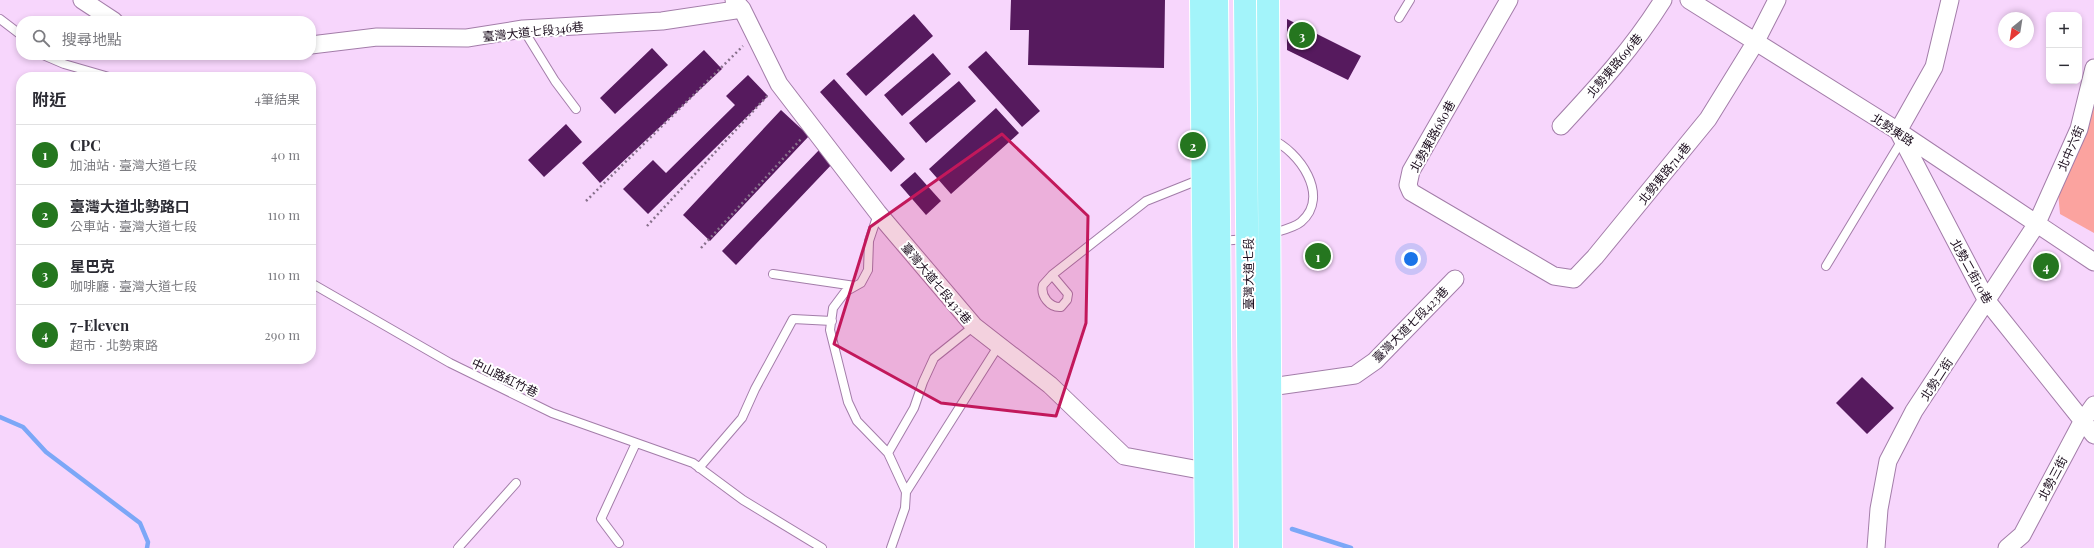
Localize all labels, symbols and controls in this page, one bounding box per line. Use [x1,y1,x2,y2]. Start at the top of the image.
north arrow [1998,12,2034,48]
map controls [2046,12,2082,84]
button: + [2046,12,2082,48]
search box [16,16,316,60]
street label: 臺灣大道七段346巷 [482,18,584,44]
pin: 3 [1289,20,1315,50]
icon: search [30,27,52,49]
text: 搜尋地點 [62,29,122,49]
street label: 北勢東路696巷 [1583,30,1645,100]
button: − [2046,48,2082,84]
text: 附近 [32,88,66,110]
text: 4筆結果 [255,90,300,107]
street label: 北勢東路680巷 [1406,97,1458,175]
street label: 北勢東路 [1869,109,1917,149]
street label: 北中六街 [2053,123,2087,173]
pin: 2 [1180,130,1206,160]
text: CPC [70,135,101,155]
street label: 北勢東路714巷 [1634,139,1694,207]
text: 1 [43,146,47,163]
text: 40 m [271,146,300,163]
text: 加油站 · 臺灣大道七段 [70,156,197,173]
text: 臺灣大道北勢路口 [70,196,190,216]
text: 2 [42,206,48,223]
text: 110 m [268,206,300,223]
text: 公車站 · 臺灣大道七段 [70,217,197,234]
street label: 北勢二街10巷 [1948,236,1996,306]
street label: 臺灣大道七段 [1240,238,1256,310]
street label: 臺灣大道七段432巷 [898,239,976,327]
pin: 1 [1305,241,1331,271]
your location [1401,249,1421,269]
pin: 4 [2033,251,2059,281]
text: 星巴克 [70,256,115,276]
text: 3 [42,266,48,283]
text: 110 m [268,266,300,283]
text: 咖啡廳 · 臺灣大道七段 [70,277,197,294]
street label: 臺灣大道七段423巷 [1369,283,1451,365]
text: 7-Eleven [70,315,129,335]
text: 4 [42,326,48,343]
text: 290 m [265,326,300,343]
text: 超市 · 北勢東路 [70,336,158,353]
street label: 中山路紅竹巷 [469,354,541,400]
street label: 北勢二街 [1916,355,1956,403]
street label: 北勢三街 [2034,453,2070,503]

